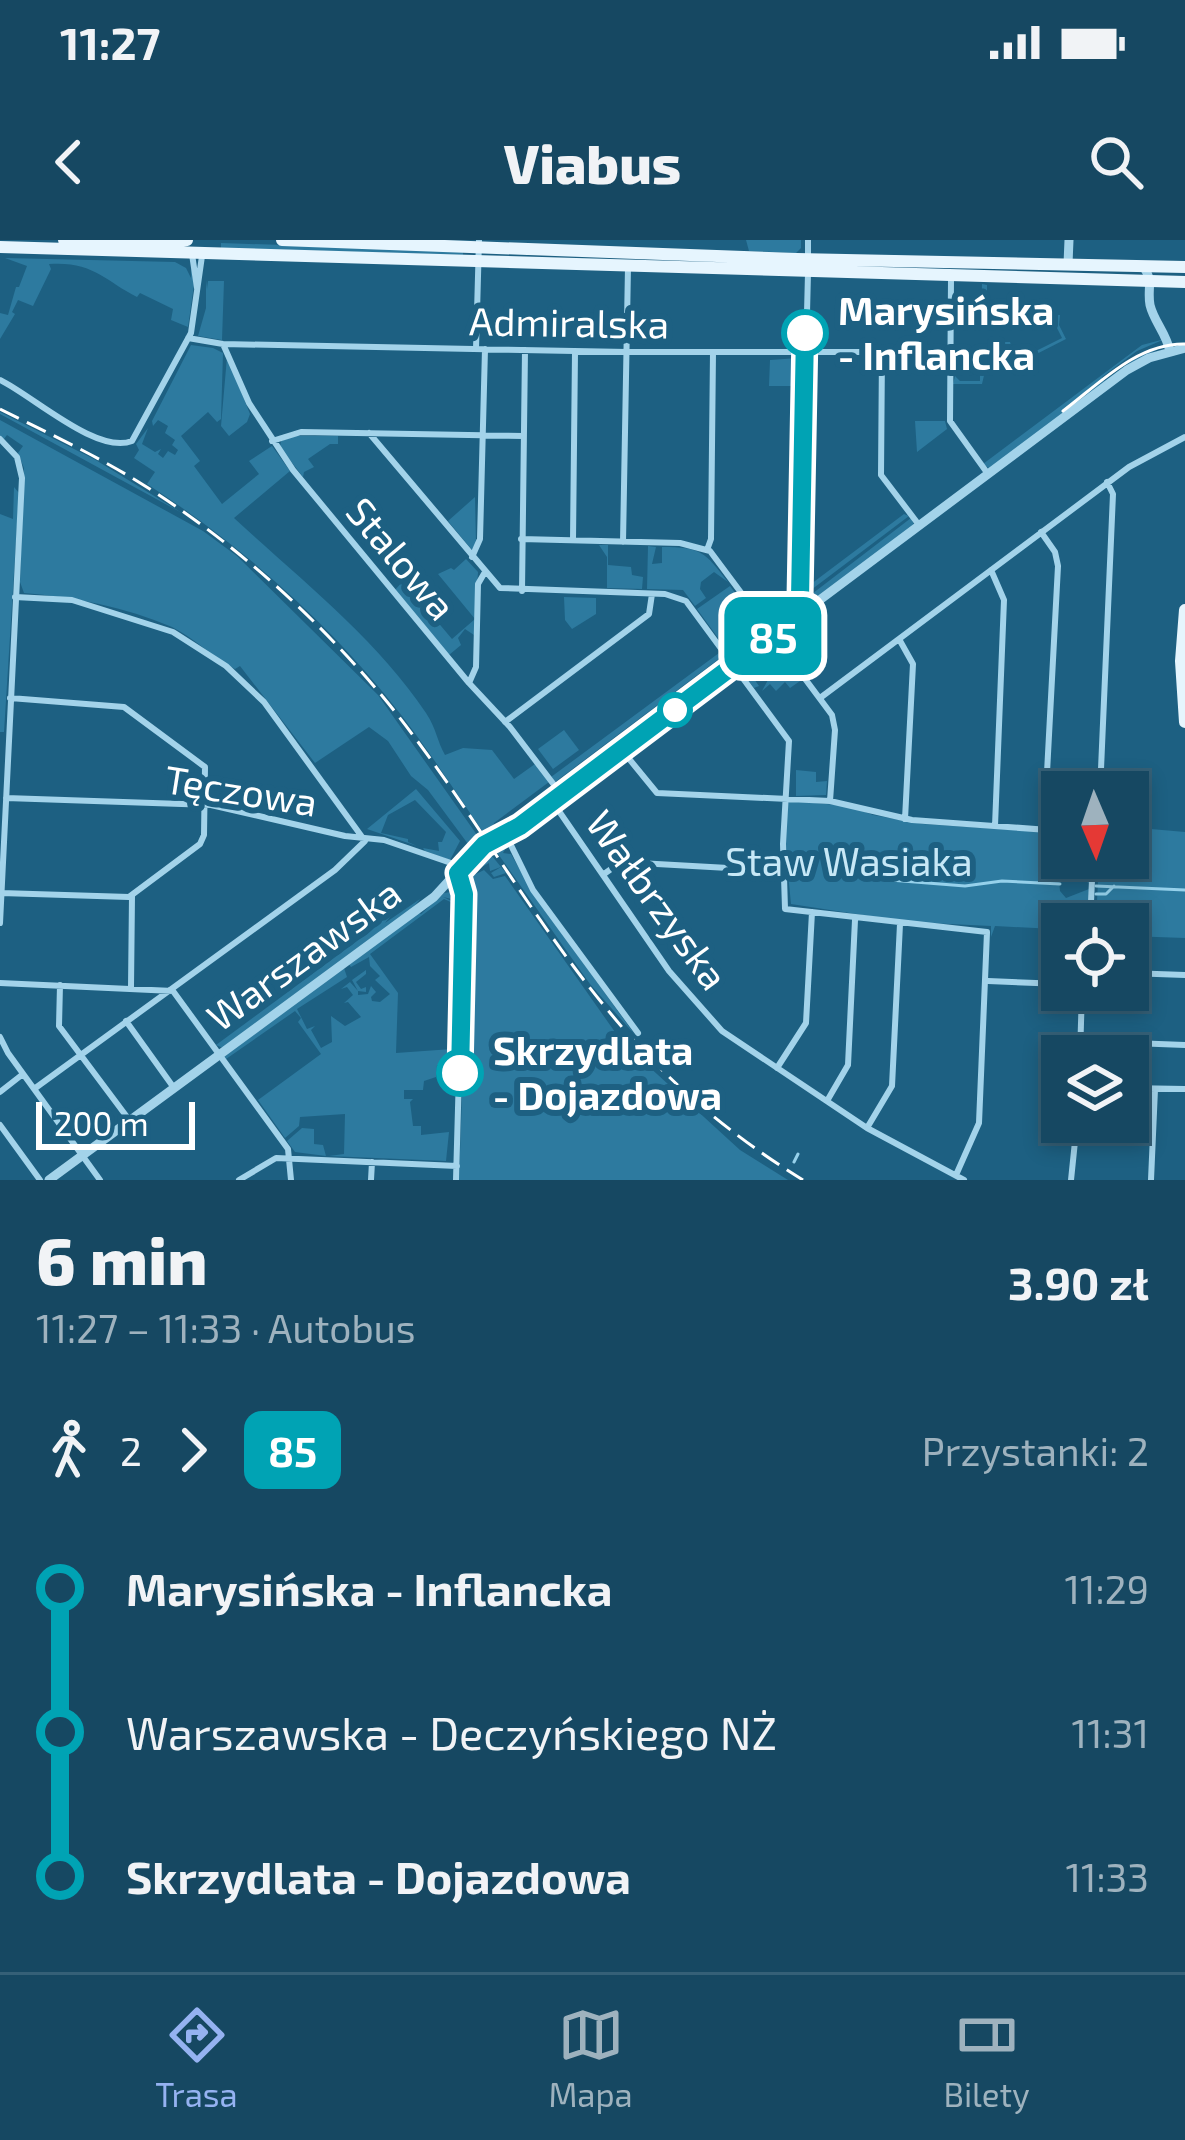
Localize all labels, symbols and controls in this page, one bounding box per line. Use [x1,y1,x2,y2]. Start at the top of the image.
text: 11:27 [60,15,160,69]
icon: back [36,129,102,195]
icon: search [1083,129,1149,195]
text: Viabus [504,130,681,195]
place label: Marysińska - Inflancka [838,286,1054,378]
street label: Admiralska [469,296,669,347]
marker: Marysińska - Inflancka [783,311,827,355]
street label: Stalowa [338,487,467,629]
line badge: 85 [719,597,827,675]
text: 85 [748,611,798,661]
unlabelled marker [659,694,691,726]
street label: Tęczowa [162,754,321,825]
north arrow [1041,771,1149,879]
map controls [1041,771,1149,1143]
street label: Wałbrzyska [577,800,739,998]
park label: Staw Wasiaka [725,837,973,884]
street label: Warszawska [197,868,409,1040]
button: locate [1041,903,1149,1011]
place label: Skrzydlata - Dojazdowa [493,1026,722,1118]
button: layers [1041,1035,1149,1143]
marker: Skrzydlata - Dojazdowa [438,1051,482,1095]
scale bar [36,1096,195,1149]
text: 200 m [54,1103,149,1143]
text: 6 min [36,1219,208,1298]
text: 3.90 zł [1008,1255,1149,1309]
text: 11:27 – 11:33 · Autobus [36,1304,416,1351]
icon: walk [36,1417,102,1483]
icon: forward [160,1417,226,1483]
text: 85 [268,1425,317,1475]
text: 2 [120,1427,142,1474]
text: Przystanki: 2 [922,1427,1149,1474]
text: Marysińska - Inflancka [126,1561,613,1615]
text: 11:29 [1065,1565,1149,1612]
text: Warszawska - Deczyńskiego NŻ [126,1705,777,1759]
text: 11:31 [1072,1709,1149,1756]
text: Skrzydlata - Dojazdowa [126,1849,631,1903]
text: 11:33 [1065,1853,1149,1900]
tab: Trasa [155,2002,238,2114]
tab: Mapa [548,2002,633,2114]
tab: Bilety [943,2002,1030,2114]

